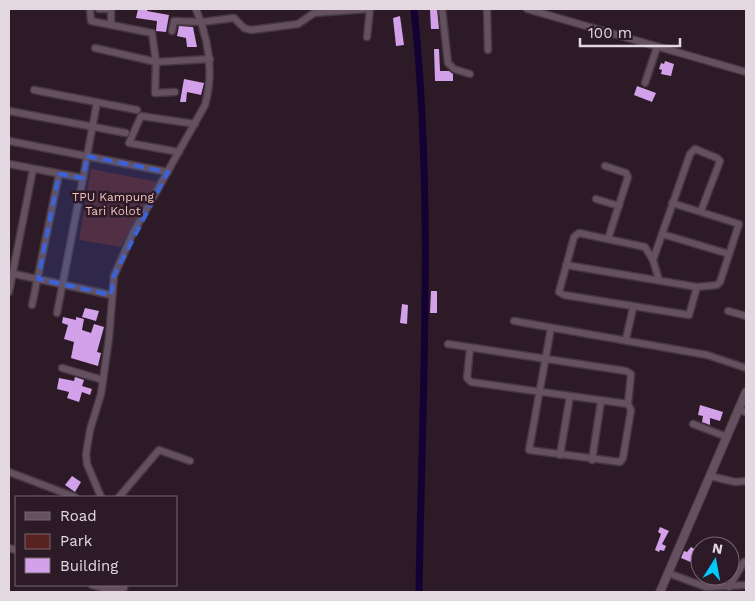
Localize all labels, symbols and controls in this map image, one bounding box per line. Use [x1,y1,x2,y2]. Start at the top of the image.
scale bar [580,15,680,47]
text: 100 m [588,24,632,42]
park label: TPU Kampung Tari Kolot [72,190,155,218]
legend [15,496,178,586]
text: Road [60,507,97,525]
text: Park [60,532,93,550]
north arrow [690,536,740,586]
text: N [711,539,724,557]
text: Building [60,557,118,575]

